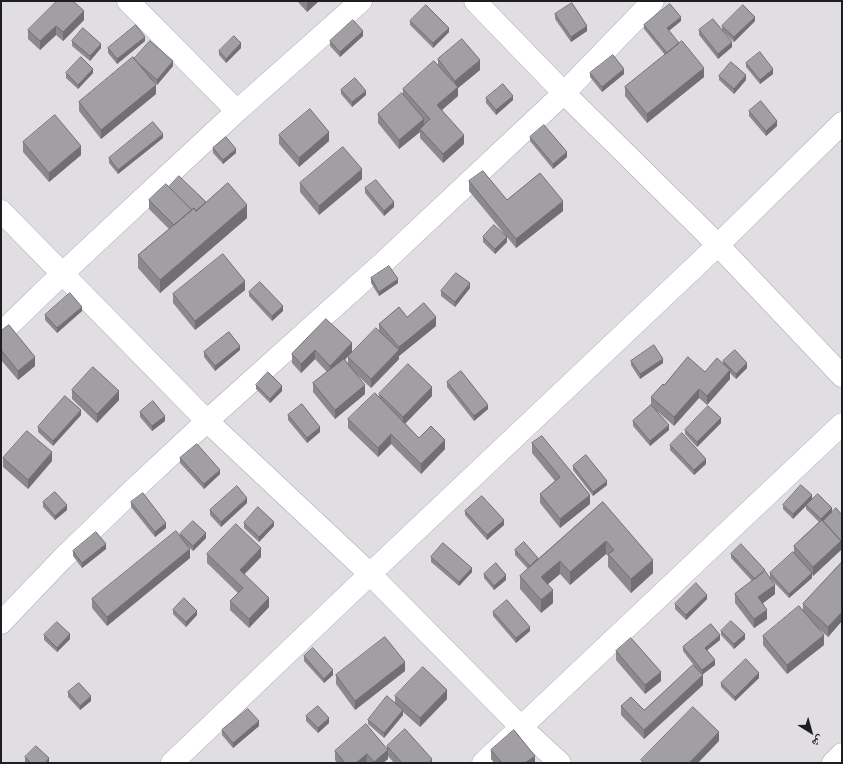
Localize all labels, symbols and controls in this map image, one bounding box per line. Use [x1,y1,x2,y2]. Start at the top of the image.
north arrow [791,712,831,752]
text: ش [810,733,826,750]

